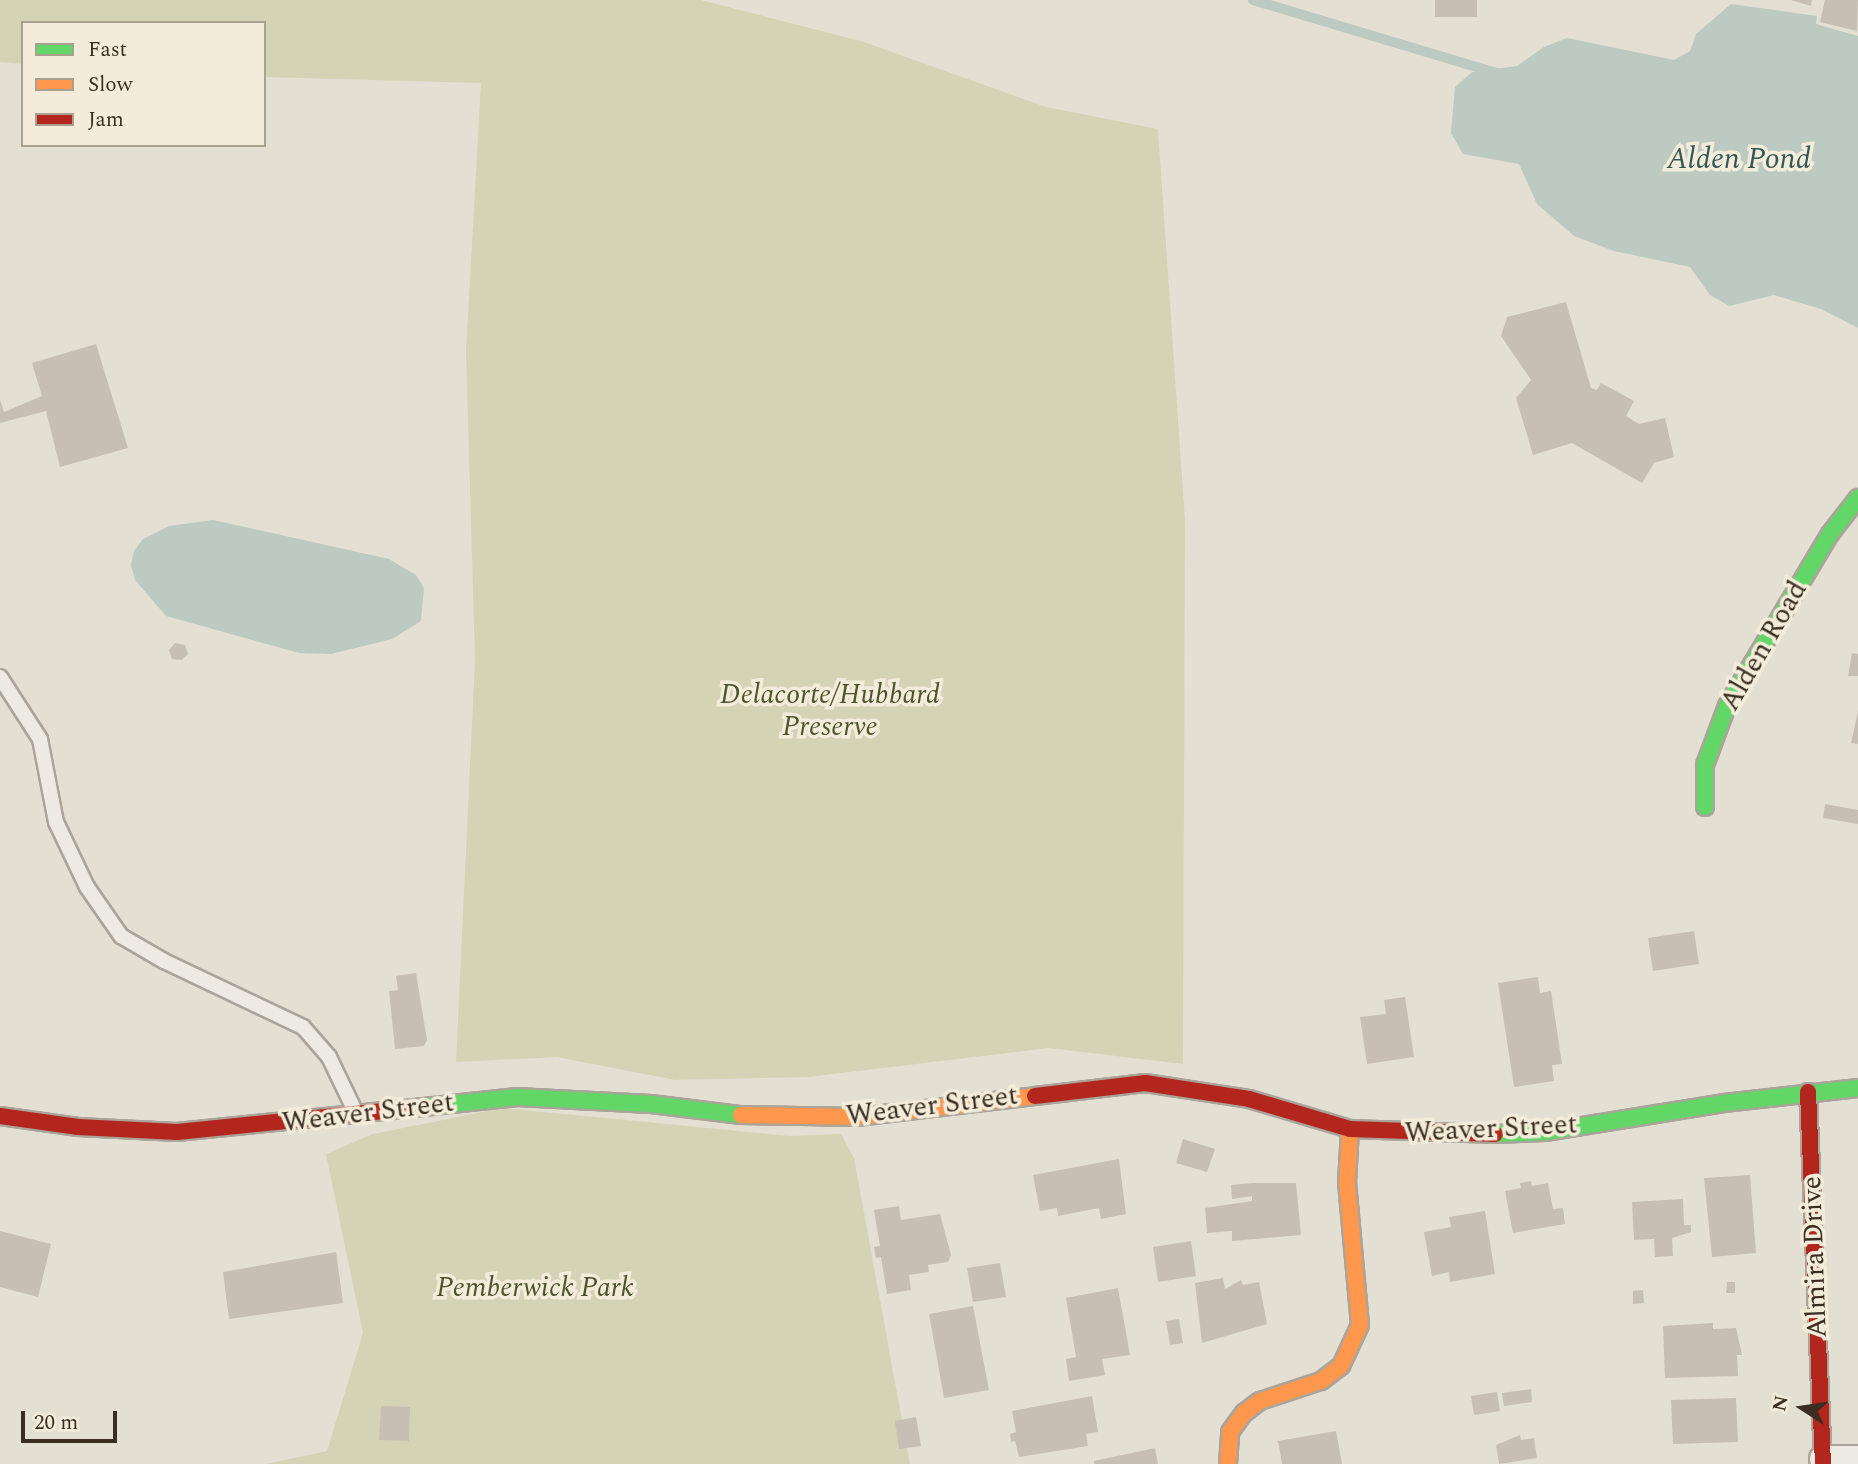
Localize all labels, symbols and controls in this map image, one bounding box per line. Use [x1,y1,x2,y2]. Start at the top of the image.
legend [21,21,266,147]
text: Fast [88,34,127,66]
text: Slow [88,69,132,101]
text: Jam [88,104,124,136]
water label: Alden Pond [1667,141,1811,177]
street label: Alden Road [1713,575,1815,717]
park label: Delacorte/Hubbard Preserve [720,678,940,744]
street label: Weaver Street [844,1079,1020,1133]
street label: Weaver Street [280,1086,456,1140]
street label: Weaver Street [1404,1108,1578,1150]
street label: Almira Drive [1795,1175,1835,1339]
park label: Pemberwick Park [436,1271,634,1305]
north arrow [1767,1373,1837,1443]
text: N [1765,1393,1797,1414]
scale bar [24,1398,121,1442]
text: 20 m [34,1407,78,1439]

